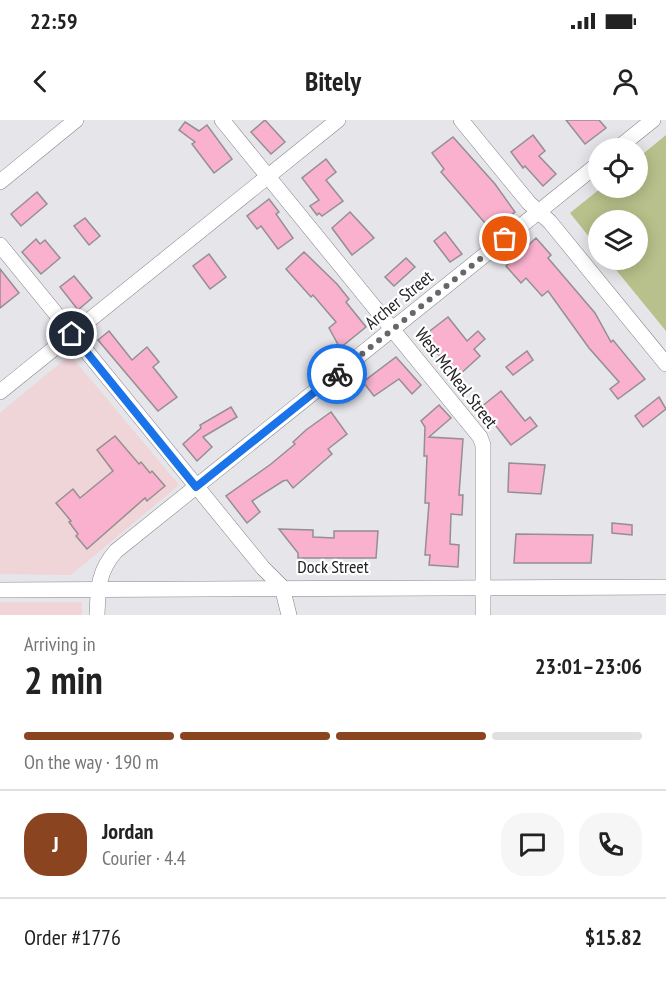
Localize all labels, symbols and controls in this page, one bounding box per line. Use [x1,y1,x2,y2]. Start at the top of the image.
text: 22:59 [30,7,78,35]
text: Bitely [305,64,361,98]
icon: back [24,65,57,98]
icon: person [609,65,642,98]
map controls [588,138,648,270]
button: locate [588,138,648,198]
button: layers [588,210,648,270]
pin [479,213,530,264]
icon: bag [488,222,521,255]
street label: Archer Street [360,265,438,334]
pin [46,308,97,359]
icon: home [55,317,88,350]
street label: West McNeal Street [410,323,503,433]
courier [307,344,367,404]
icon: bike [321,358,354,391]
street label: Dock Street [297,555,369,578]
text: Arriving in [24,631,96,657]
text: 23:01–23:06 [535,652,642,680]
text: 2 min [24,654,103,705]
text: On the way · 190 m [24,749,159,775]
button: chat [501,813,564,876]
button: phone [579,813,642,876]
text: Jordan [102,817,153,845]
text: J [52,830,59,858]
text: Courier · 4.4 [102,845,186,871]
text: Order #1776 [24,923,121,951]
text: $15.82 [585,923,642,951]

